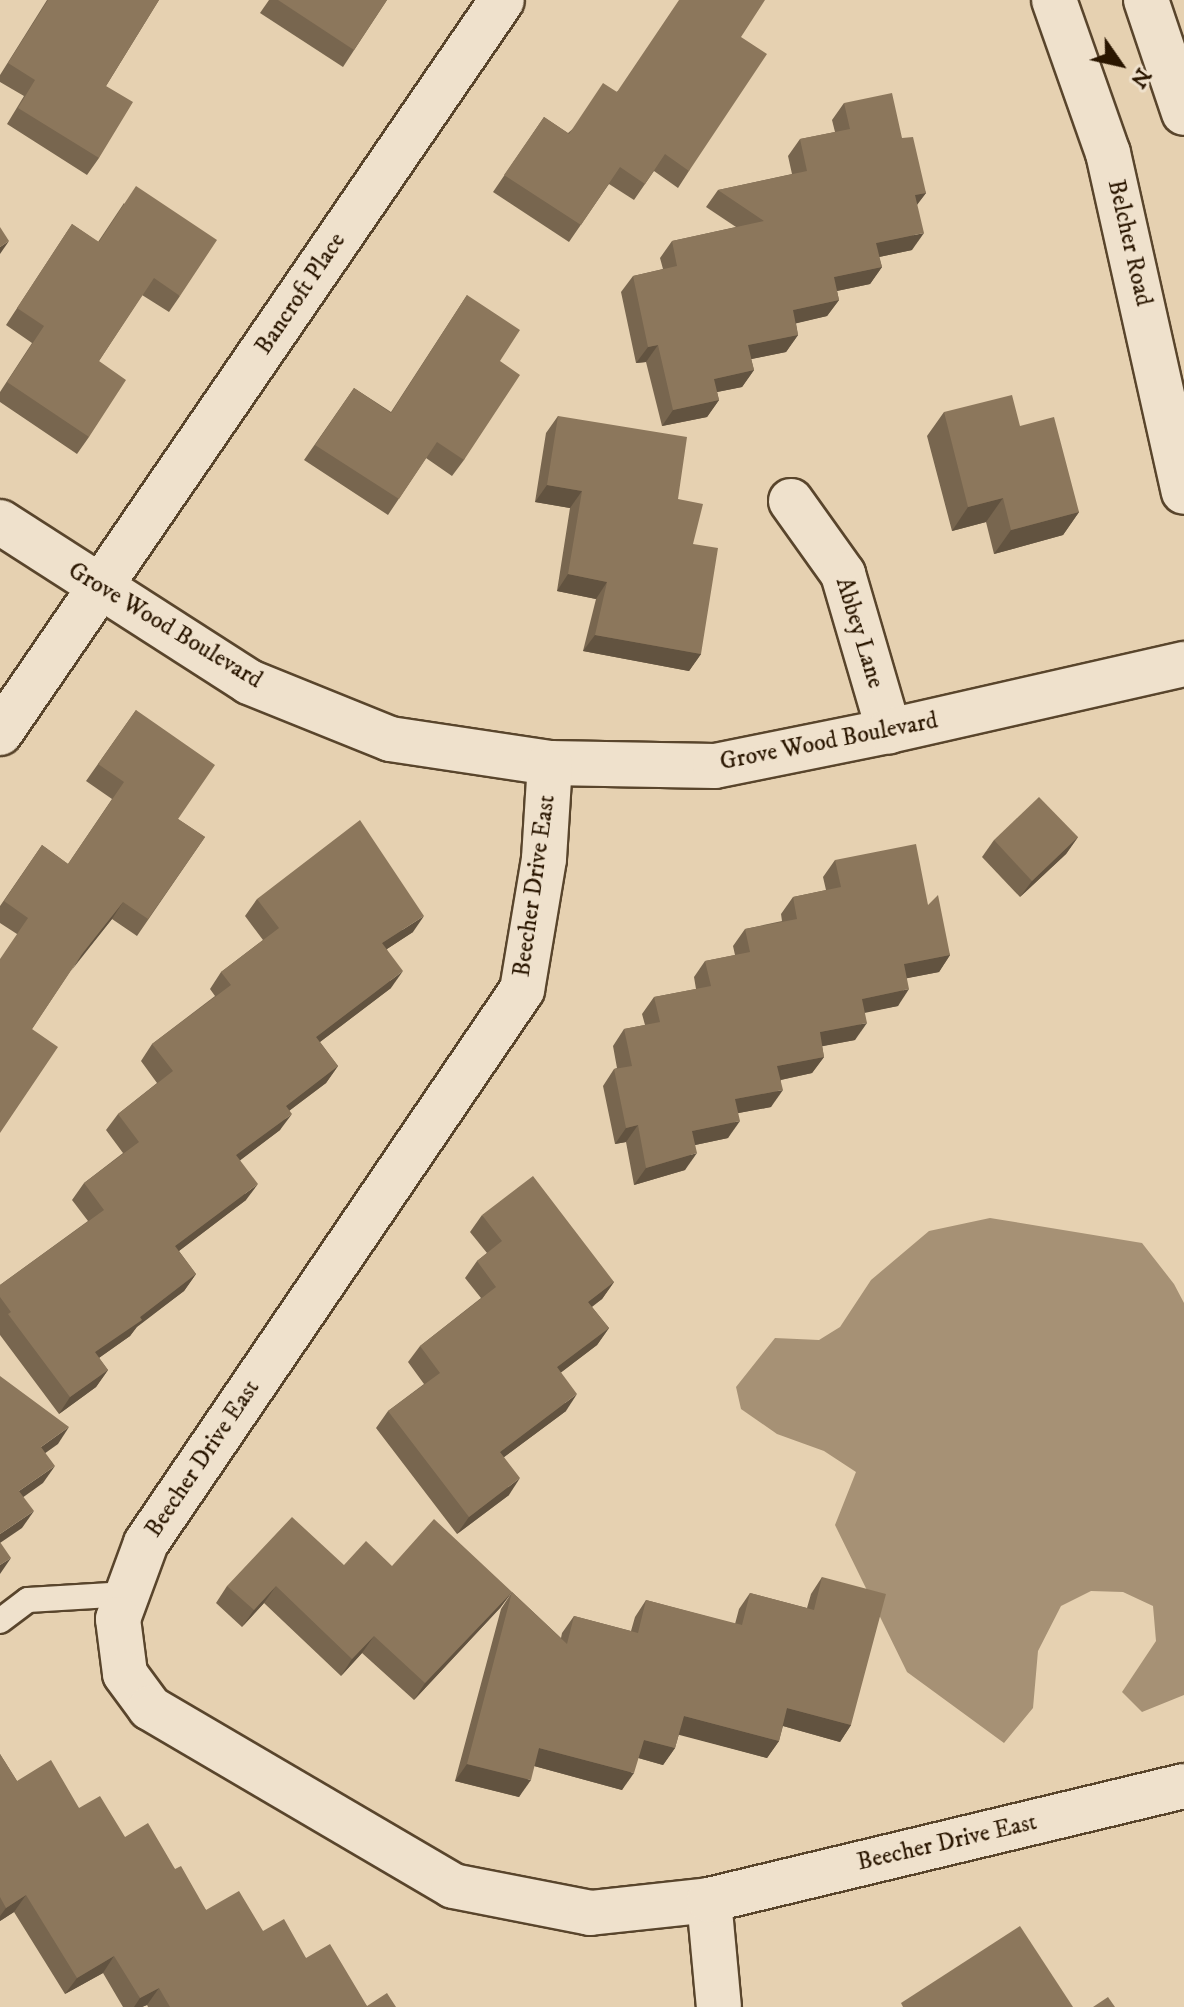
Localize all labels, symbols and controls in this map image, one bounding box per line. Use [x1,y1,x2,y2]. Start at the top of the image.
north arrow [1080,24,1160,104]
text: N [1124,63,1157,93]
street label: Belcher Road [1100,177,1158,309]
street label: Bancroft Place [250,228,352,360]
street label: Grove Wood Boulevard [63,557,267,695]
street label: Abbey Lane [829,574,889,692]
street label: Grove Wood Boulevard [718,707,940,777]
street label: Beecher Drive East [508,793,562,979]
street label: Beecher Drive East [140,1375,266,1543]
street label: Beecher Drive East [854,1808,1040,1878]

